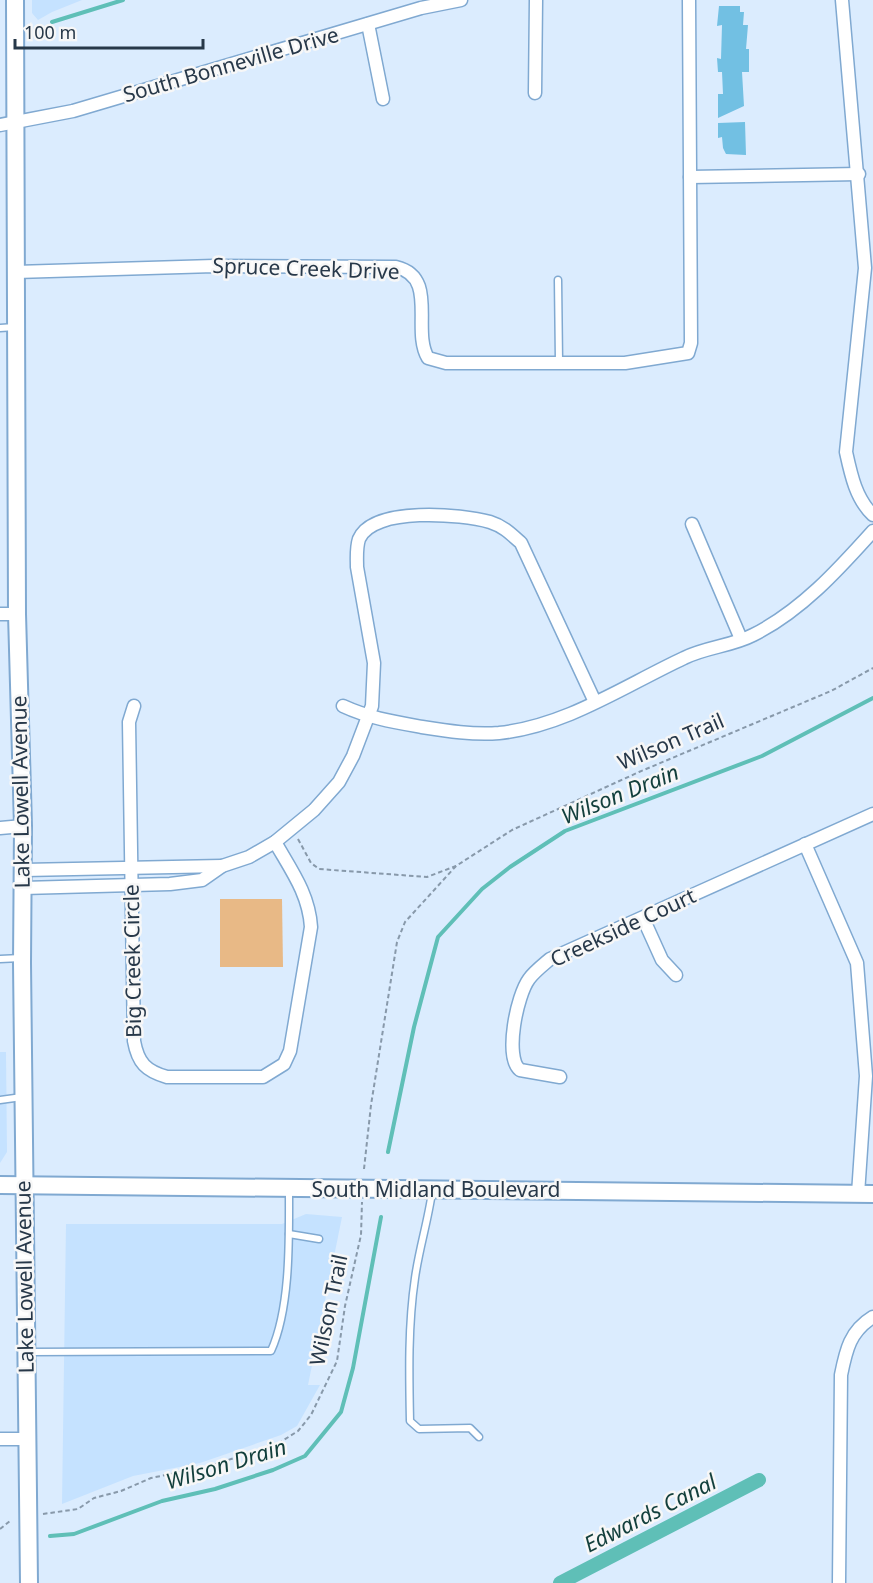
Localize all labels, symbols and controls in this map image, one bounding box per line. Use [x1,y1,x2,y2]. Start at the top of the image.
scale bar [15,12,202,50]
text: 100 m [24,20,76,44]
street label: South Bonneville Drive [120,20,342,108]
street label: Spruce Creek Drive [212,251,400,285]
street label: Lake Lowell Avenue [4,695,36,889]
street label: Wilson Trail [613,706,728,776]
water label: Wilson Drain [556,756,683,830]
street label: Creekside Court [545,881,700,973]
street label: Big Creek Circle [117,884,147,1038]
street label: South Midland Boulevard [312,1175,560,1203]
street label: Lake Lowell Avenue [8,1180,40,1374]
street label: Wilson Trail [303,1252,353,1368]
water label: Wilson Drain [162,1431,290,1496]
water label: Edwards Canal [578,1465,722,1558]

